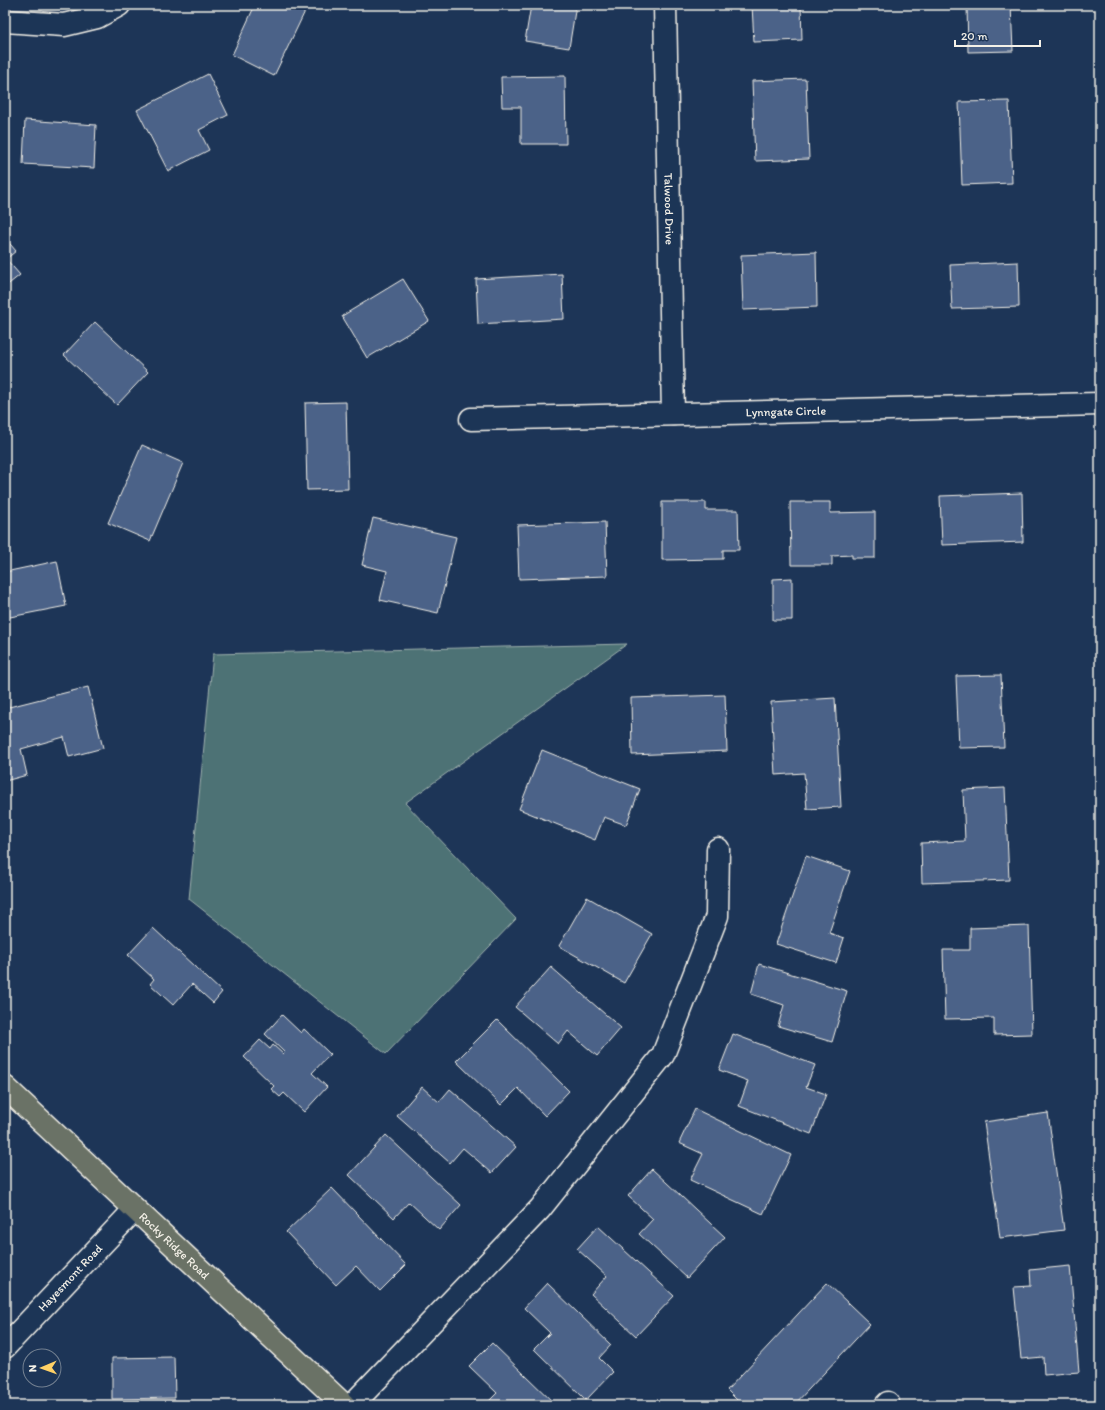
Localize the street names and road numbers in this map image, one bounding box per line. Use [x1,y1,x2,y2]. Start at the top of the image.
street label: Talwood Drive [661,173,677,245]
street label: Lynngate Circle [746,404,827,419]
street label: Rocky Ridge Road [136,1209,213,1282]
street label: Hayesmont Road [35,1241,105,1314]

